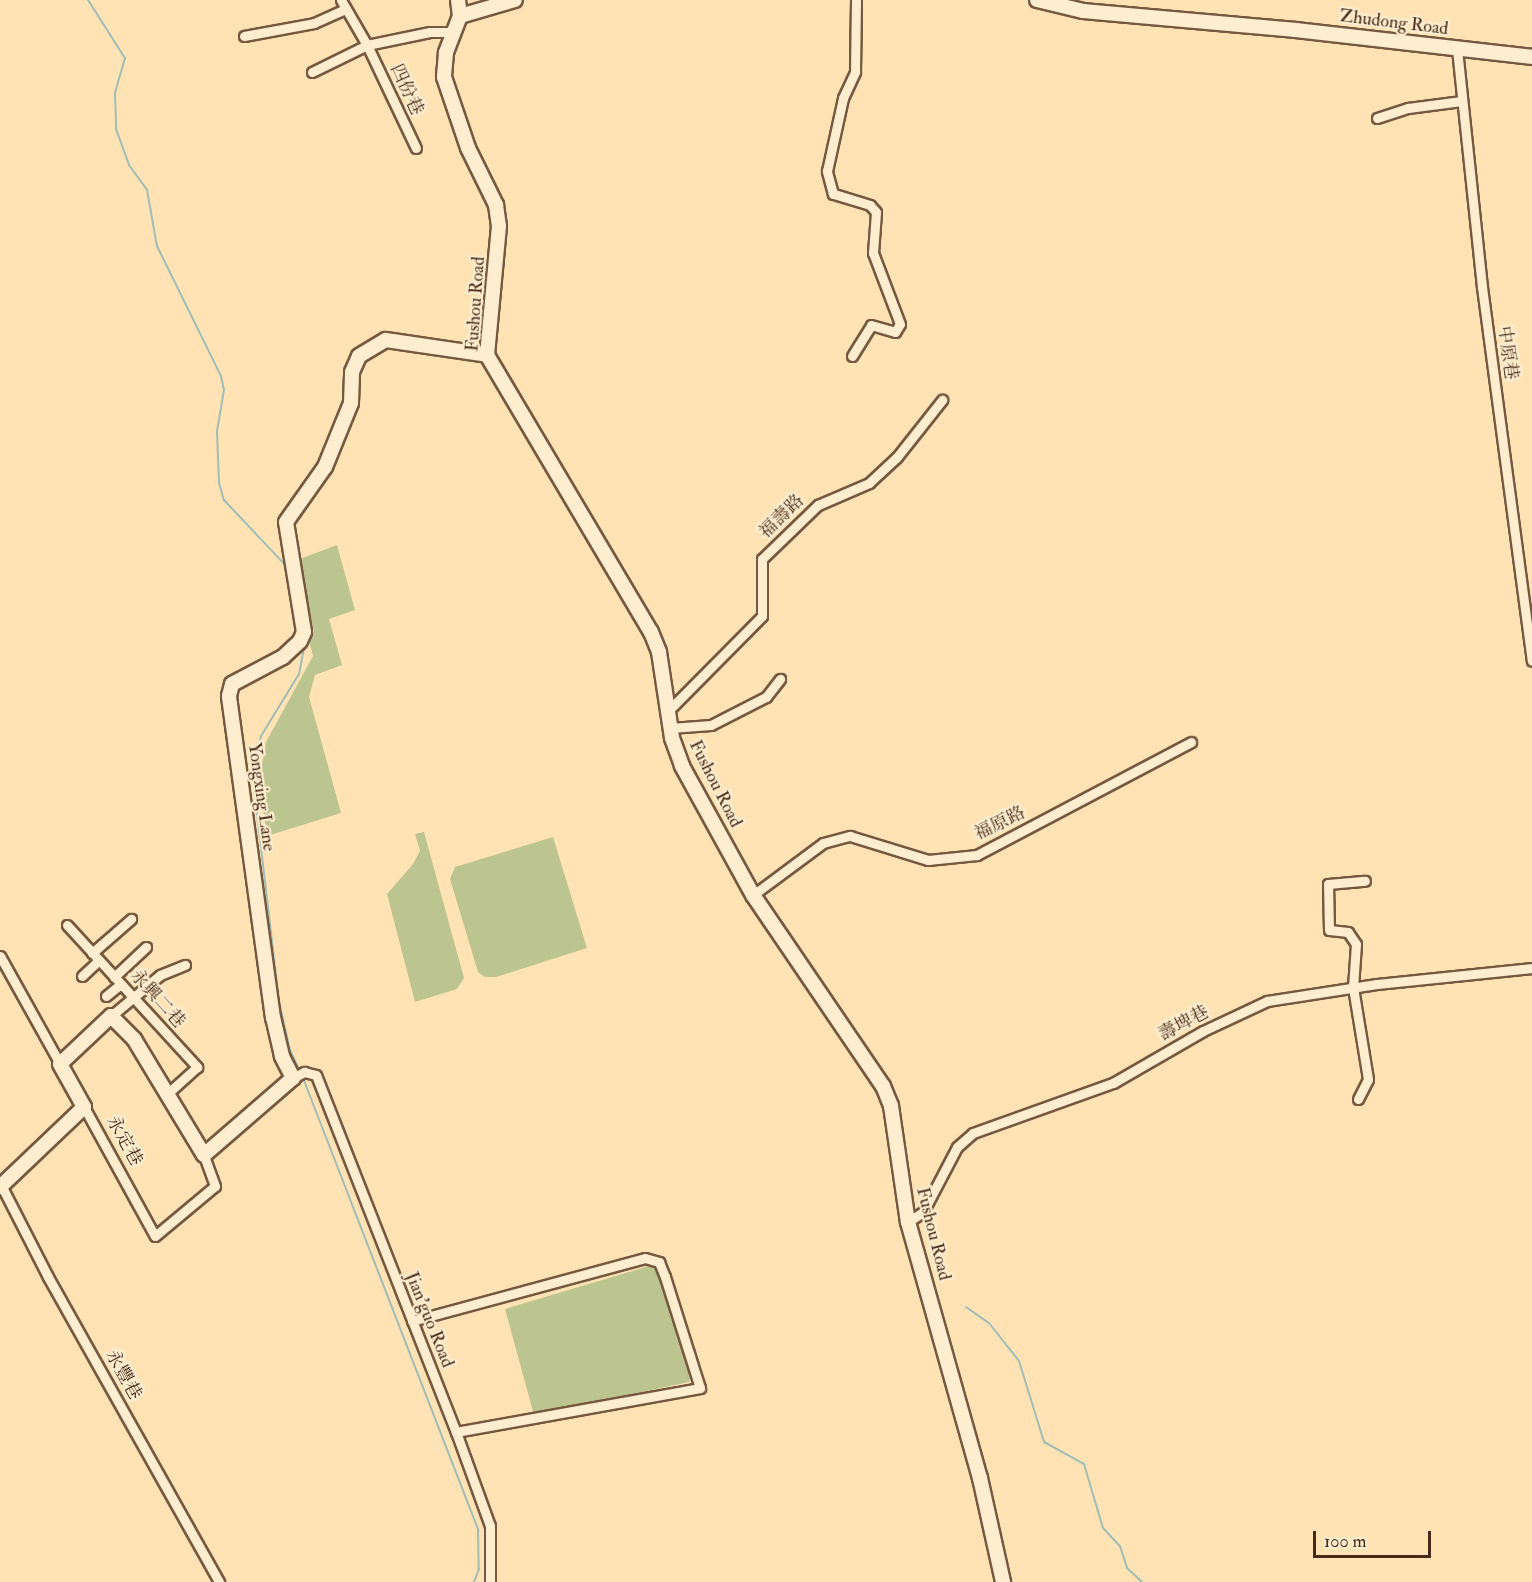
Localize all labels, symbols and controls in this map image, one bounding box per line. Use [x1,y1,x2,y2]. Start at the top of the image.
street label: Zhudong Road [1338,6,1450,40]
street label: 四份巷 [385,61,427,119]
street label: Fushou Road [462,256,490,352]
street label: 中原巷 [1493,325,1521,381]
street label: 福壽路 [755,490,809,544]
street label: Fushou Road [684,737,746,831]
street label: Yongxing Lane [243,741,279,853]
street label: 福原路 [971,802,1029,846]
street label: 永興二巷 [125,965,189,1033]
street label: 壽埤巷 [1155,1002,1213,1046]
street label: 永定巷 [101,1112,147,1170]
street label: Fushou Road [911,1185,955,1283]
street label: Jian'guo Road [400,1269,458,1371]
street label: 永豐巷 [100,1346,146,1404]
scale bar [1316,1519,1434,1557]
text: 100 m [1324,1530,1367,1553]

